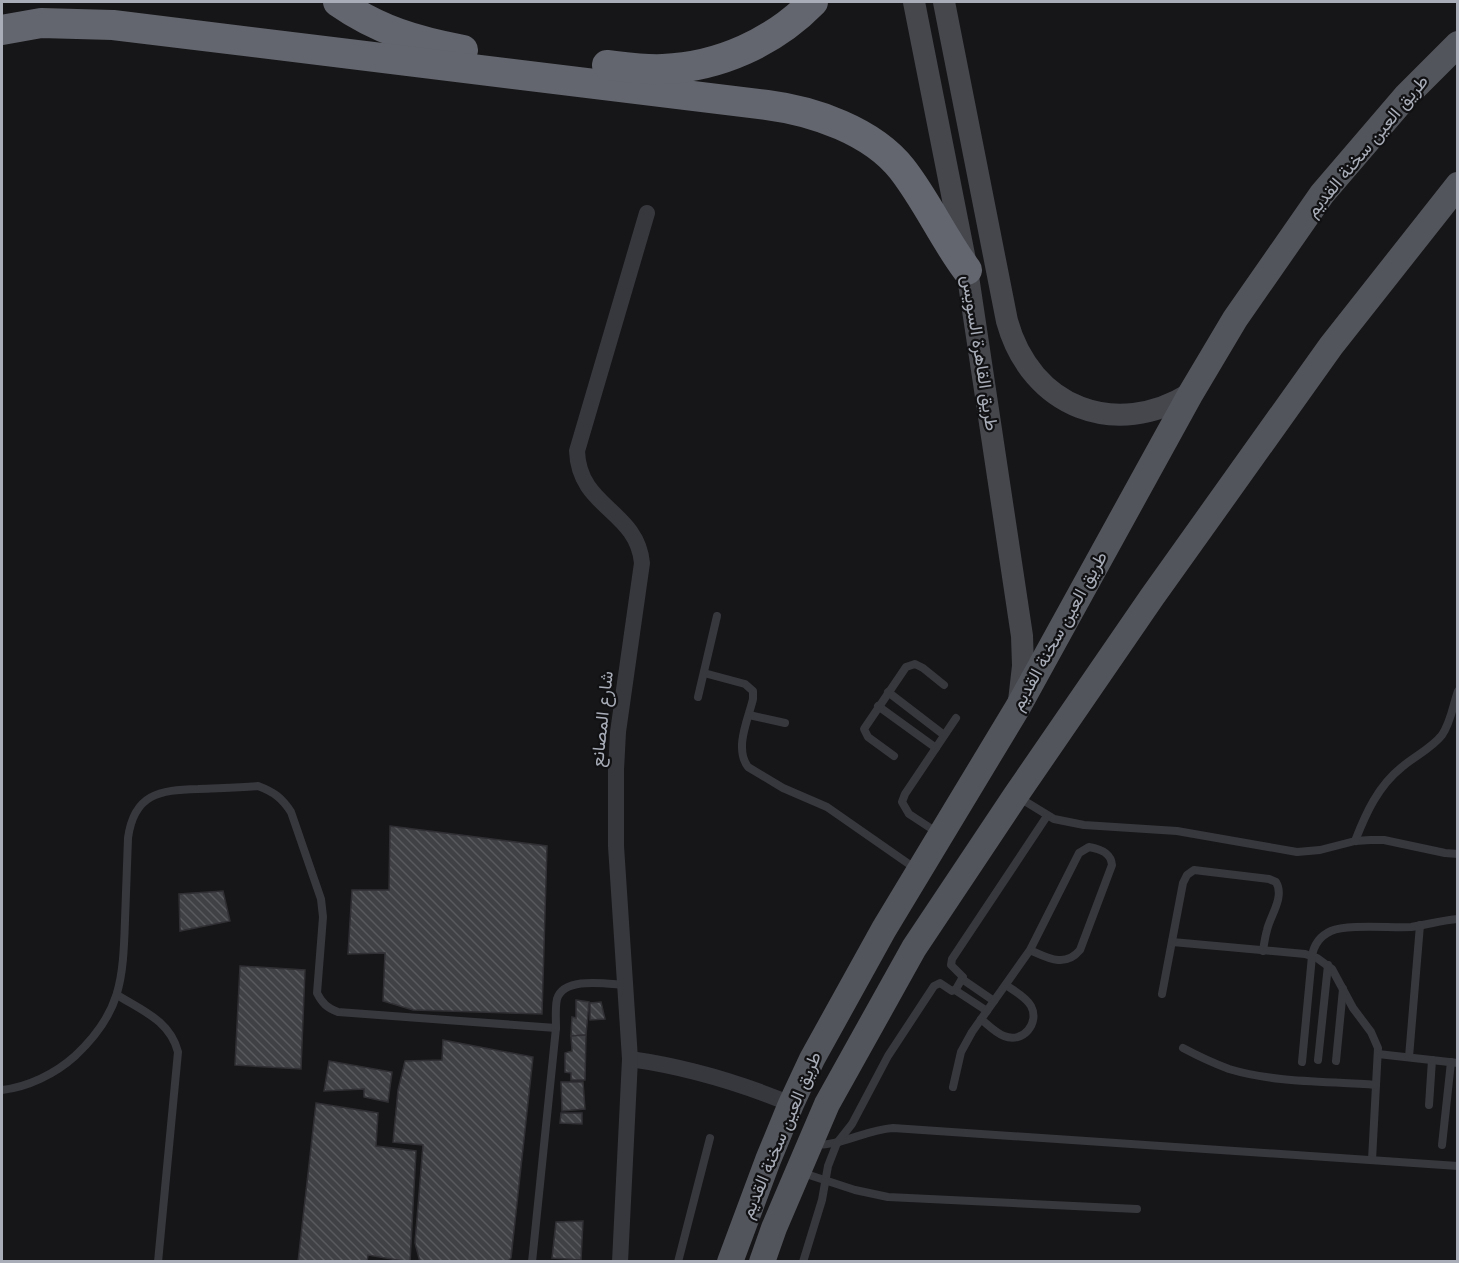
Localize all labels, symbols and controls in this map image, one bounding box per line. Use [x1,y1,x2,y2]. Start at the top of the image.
street label: طريق العين سخنة القديم [1300,70,1434,222]
street label: طريق القاهرة السويس [957,273,1004,432]
street label: طريق العين سخنة القديم [1005,547,1113,715]
street label: شارع المصانع [585,670,619,768]
street label: طريق العين سخنة القديم [735,1048,827,1222]

